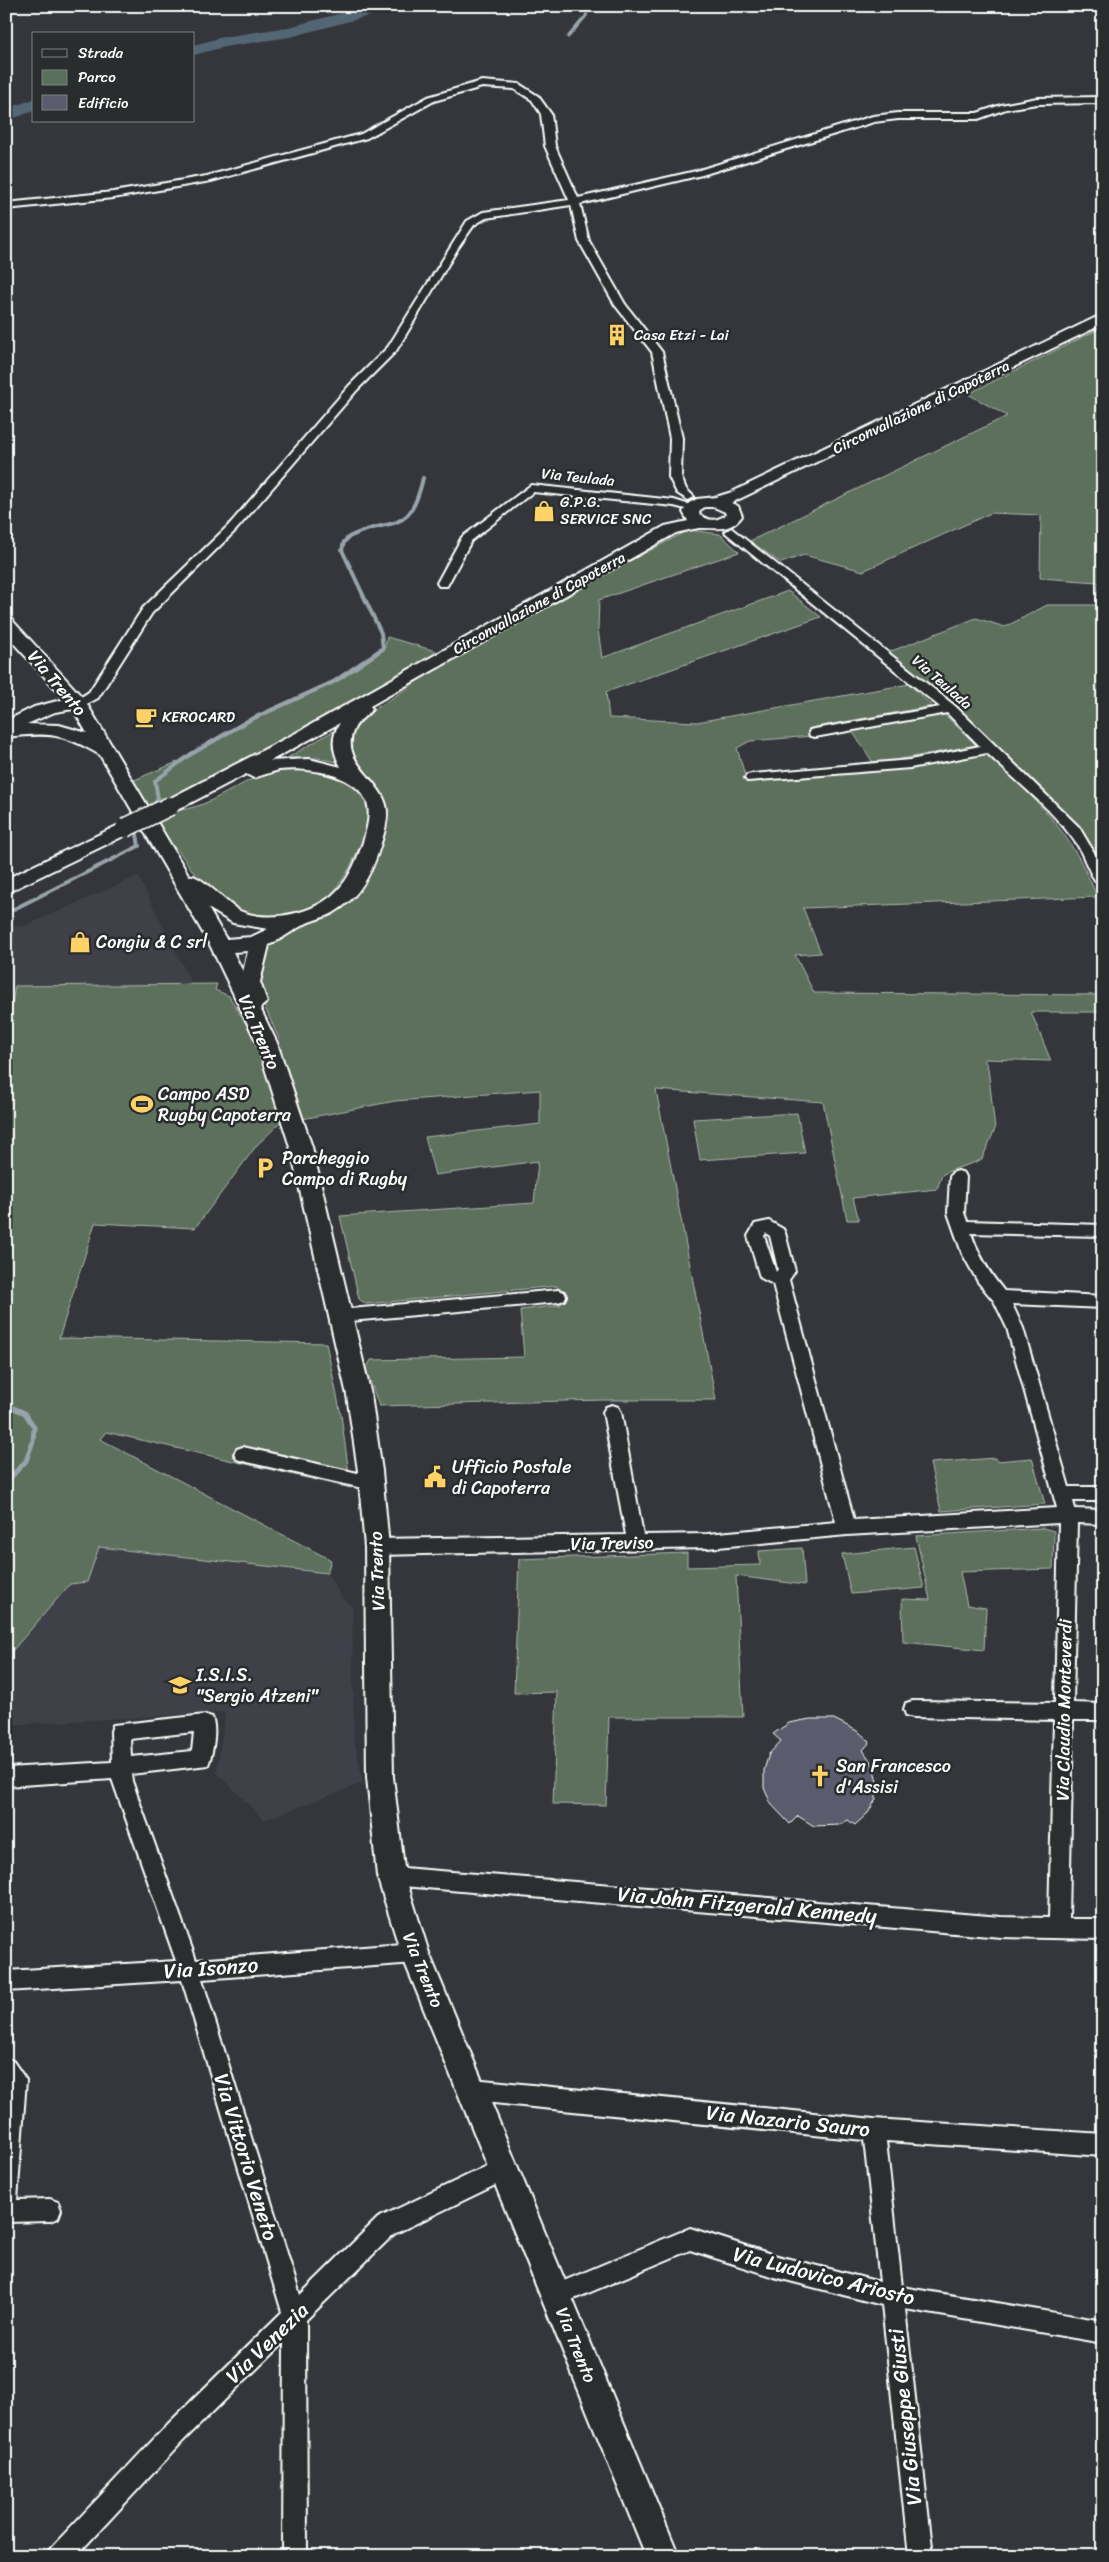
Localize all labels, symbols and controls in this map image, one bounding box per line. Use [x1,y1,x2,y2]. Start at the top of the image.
legend [32,32,195,122]
text: Strada [78,40,124,66]
text: Parco [78,64,116,90]
text: Edificio [78,90,129,116]
building icon: Casa Etzi - Lai [604,322,630,348]
place label: Casa Etzi - Lai [634,322,730,348]
street label: Circonvallazione di Capoterra [828,353,1014,461]
street label: Via Teulada [540,460,616,494]
place label: G.P.G. SERVICE SNC [560,489,652,532]
shop icon: G.P.G. SERVICE SNC [531,498,557,524]
street label: Circonvallazione di Capoterra [448,544,631,661]
street label: Via Trento [19,642,95,724]
street label: Via Teulada [906,648,979,716]
cafe icon: KEROCARD [133,704,159,730]
place label: KEROCARD [162,704,235,730]
place label: Congiu & C srl [96,926,208,958]
shop icon: Congiu & C srl [67,929,93,955]
street label: Via Trento [229,989,289,1075]
place label: Campo ASD Rugby Capoterra [158,1078,292,1131]
sports icon: Campo ASD Rugby Capoterra [129,1091,155,1117]
place label: Parcheggio Campo di Rugby [282,1142,408,1195]
parking icon: Parcheggio Campo di Rugby [252,1155,278,1181]
place label: Ufficio Postale di Capoterra [452,1451,571,1504]
public building icon: Ufficio Postale di Capoterra [422,1464,448,1490]
street label: Via Treviso [570,1526,654,1560]
street label: Via Trento [360,1531,394,1611]
street label: Via Claudio Monteverdi [1046,1618,1082,1801]
place label: I.S.I.S. "Sergio Atzeni" [195,1659,320,1712]
school or university icon: I.S.I.S. "Sergio Atzeni" [167,1672,193,1698]
place label: San Francesco d'Assisi [836,1750,951,1803]
church icon: San Francesco d'Assisi [807,1763,833,1789]
street label: Via John Fitzgerald Kennedy [616,1875,878,1935]
street label: Via Trento [393,1927,453,2013]
street label: Via Isonzo [162,1946,260,1990]
street label: Via Vittorio Veneto [202,2069,290,2245]
street label: Via Nazario Sauro [704,2094,872,2148]
street label: Via Ludovico Ariosto [729,2235,919,2317]
street label: Via Venezia [216,2292,318,2393]
street label: Via Trento [546,2302,606,2388]
street label: Via Giuseppe Giusti [877,2326,933,2507]

